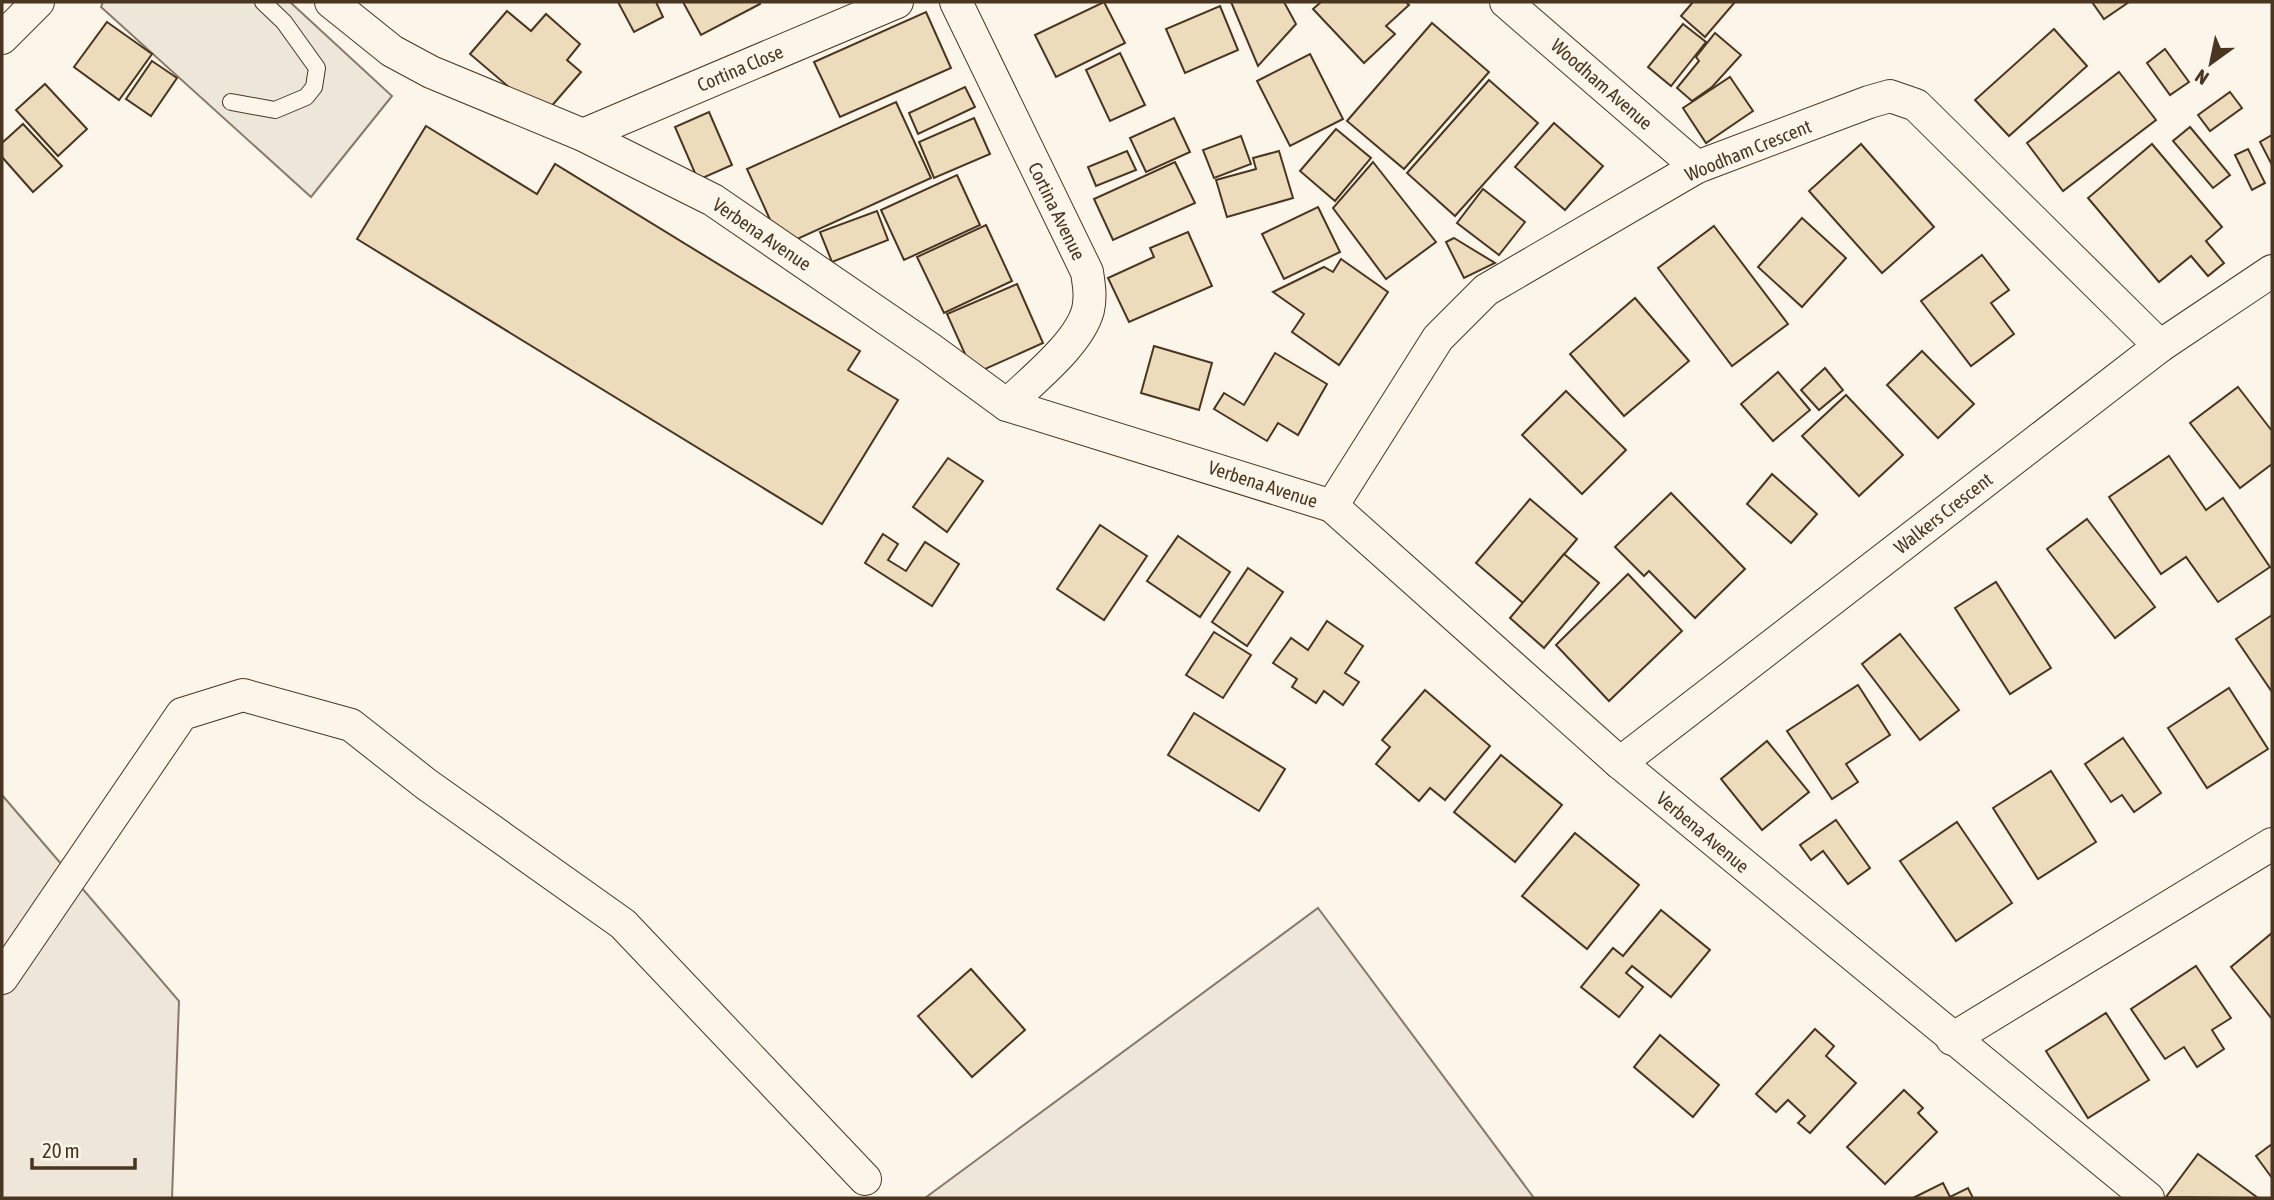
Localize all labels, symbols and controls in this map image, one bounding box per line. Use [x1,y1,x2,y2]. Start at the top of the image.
north arrow [2176,28,2246,98]
street label: Woodham Avenue [1547,34,1657,134]
street label: Cortina Close [694,40,786,96]
text: N [2191,65,2212,90]
street label: Woodham Crescent [1682,115,1814,185]
street label: Cortina Avenue [1024,159,1090,263]
street label: Verbena Avenue [709,193,815,275]
street label: Verbena Avenue [1205,456,1321,512]
street label: Walkers Crescent [1890,468,1996,558]
street label: Verbena Avenue [1652,787,1754,877]
scale bar [32,1126,135,1170]
text: 20 m [42,1138,80,1162]

